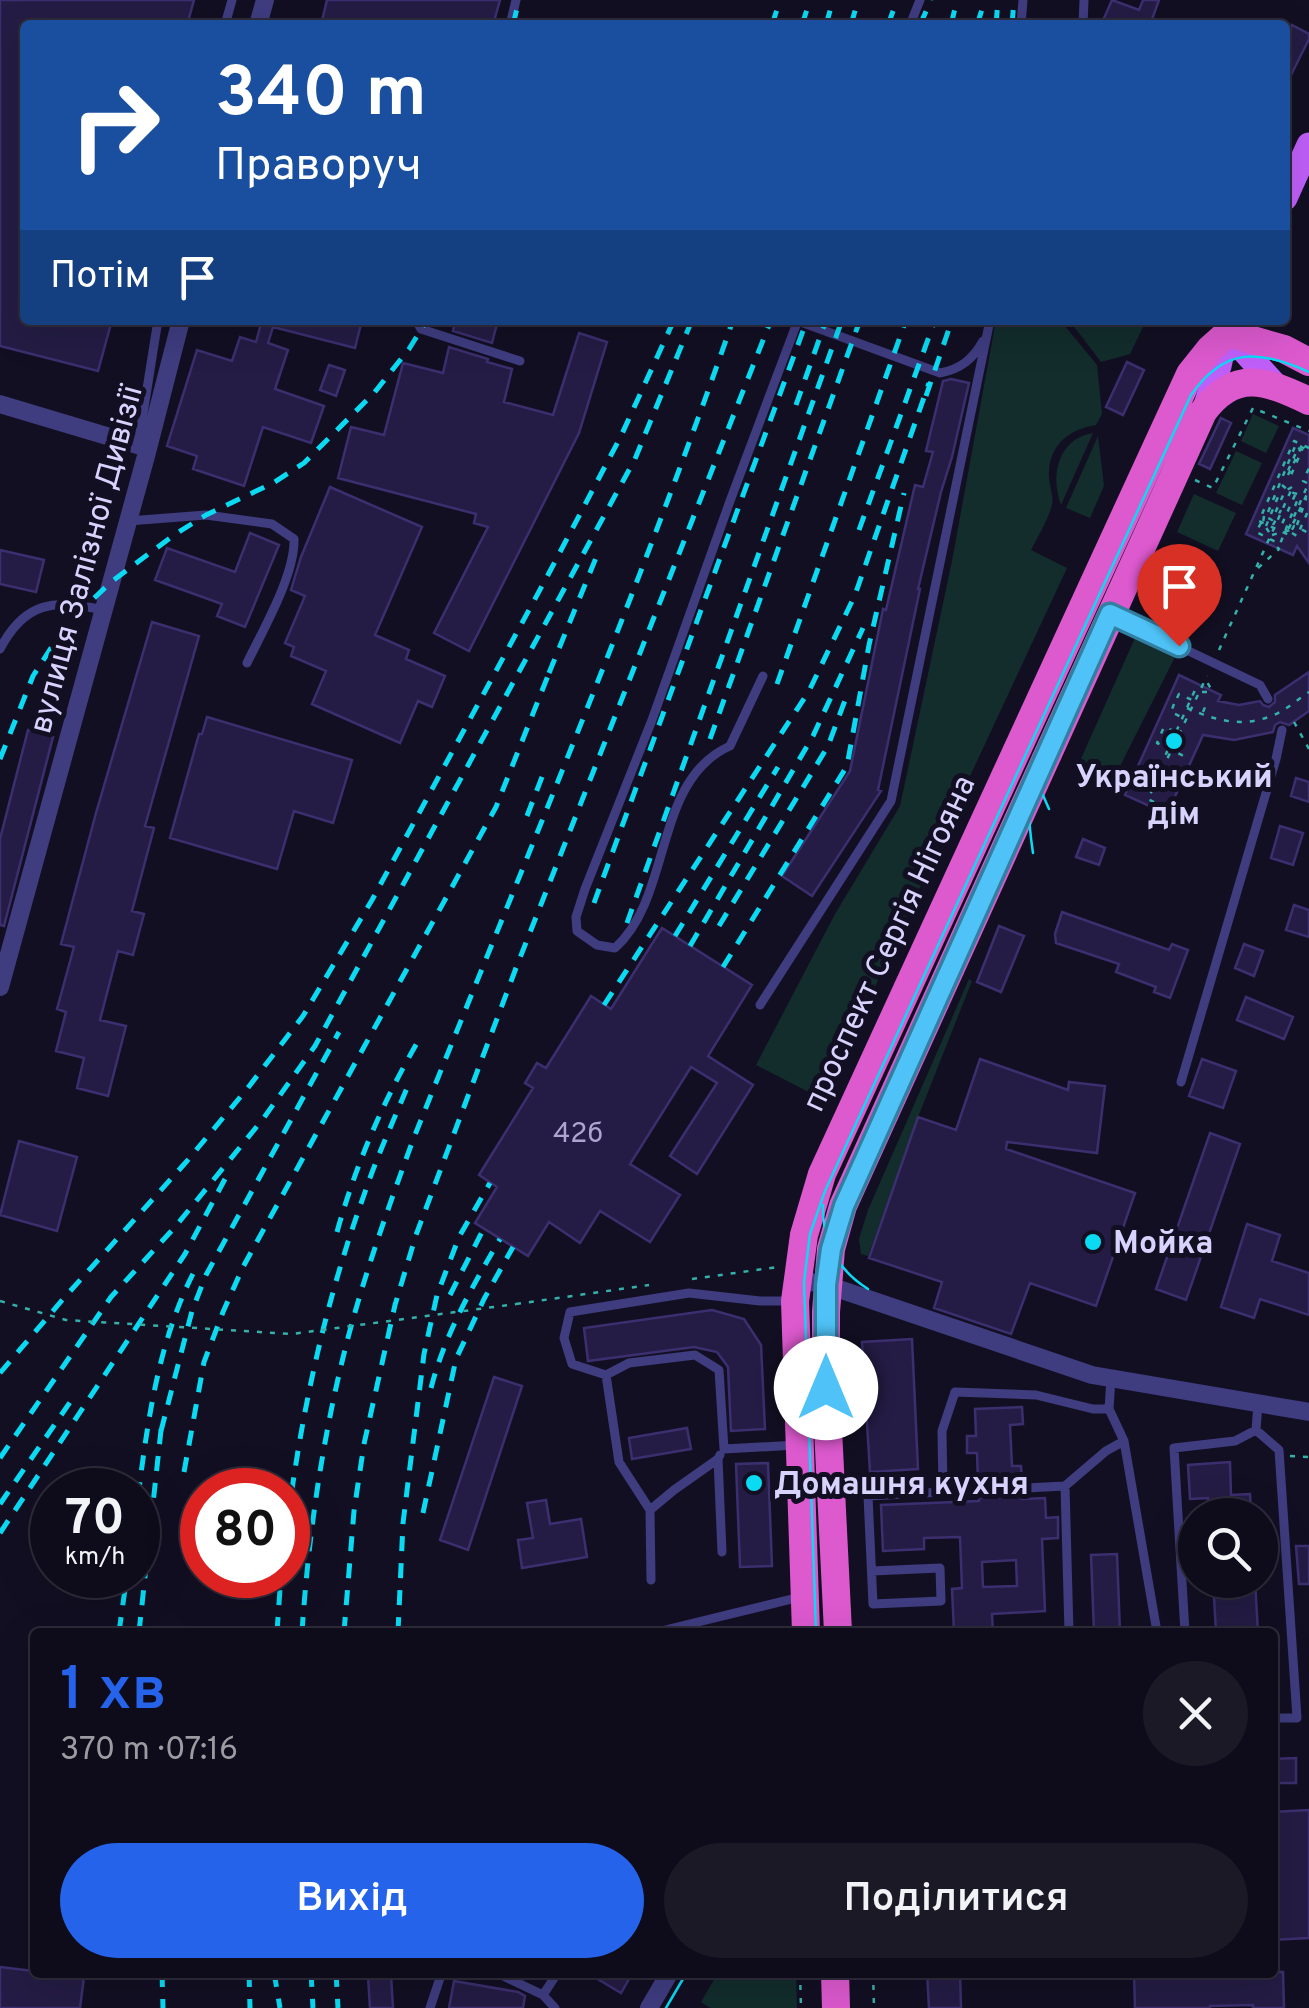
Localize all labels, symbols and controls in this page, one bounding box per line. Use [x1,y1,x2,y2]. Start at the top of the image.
text: 340 m [215,52,427,141]
icon: right [50,60,180,190]
text: Праворуч [215,139,422,196]
icon: arrive [170,250,225,305]
text: Потім [50,253,150,302]
street label: вулиця Залізної Дивізії [22,381,154,738]
pin [1137,544,1222,647]
icon: arrive [1152,559,1207,614]
marker: Український дім [1163,730,1185,752]
place label: Український дім [1075,759,1273,836]
street label: проспект Сергія Нігояна [795,770,986,1119]
house number: 42б [553,1117,603,1153]
place label: Мойка [1113,1225,1213,1265]
marker: Мойка [1082,1231,1104,1253]
position arrow [774,1336,878,1440]
place label: Домашня кухня [774,1466,1029,1506]
speed limit sign: 80 [180,1468,310,1598]
marker: Домашня кухня [743,1472,765,1494]
text: 70 [65,1489,125,1552]
map controls [1178,1498,1278,1598]
button: search [1178,1498,1278,1598]
text: km/h [65,1542,125,1574]
text: 1 хв [60,1655,167,1731]
button: close [1143,1661,1248,1766]
text: 370 m · 07:16 [60,1731,238,1771]
button: Вихід [60,1843,644,1958]
button: Поділитися [664,1843,1248,1958]

